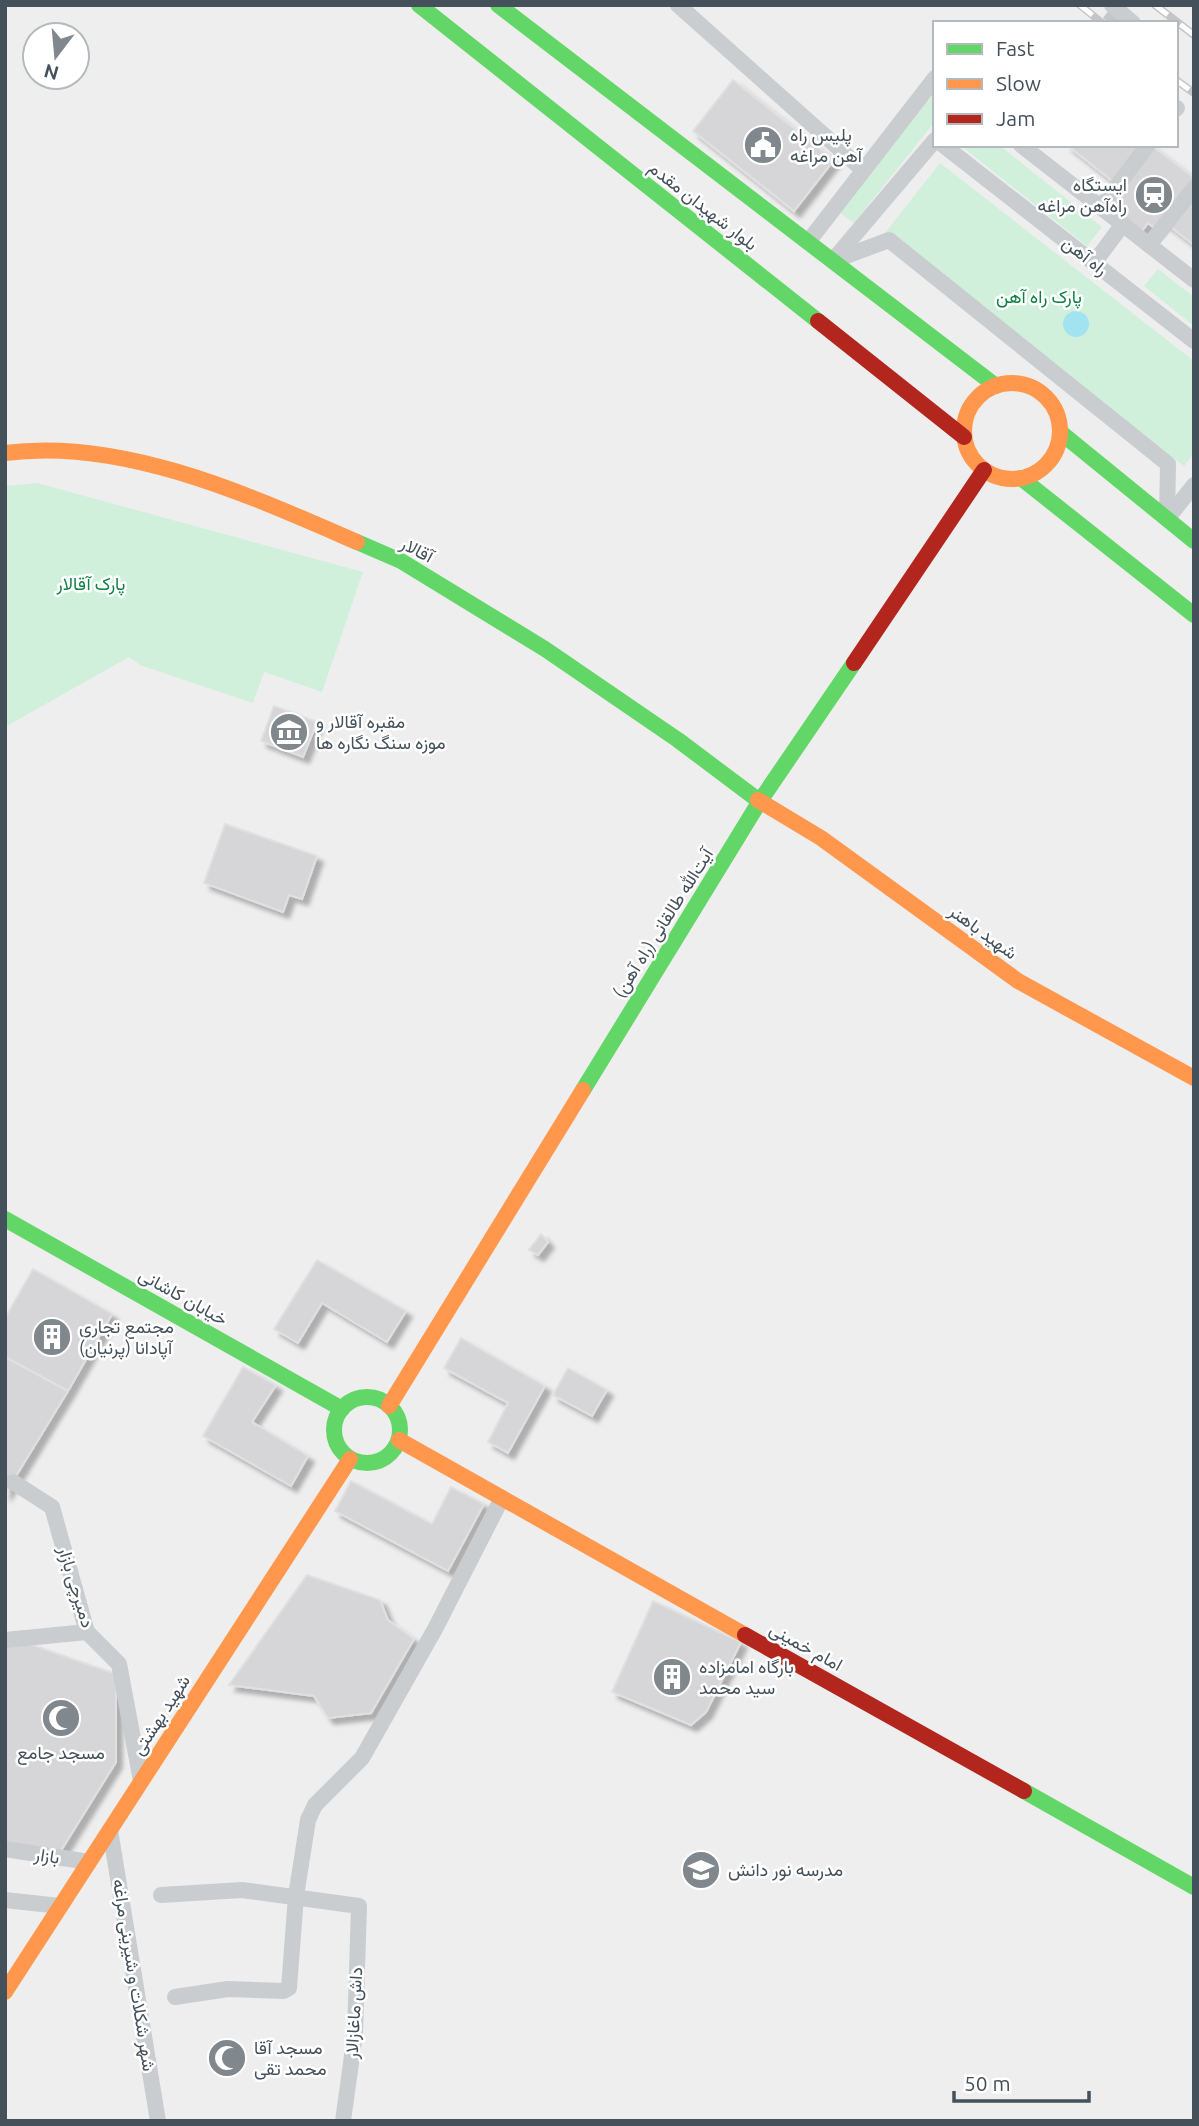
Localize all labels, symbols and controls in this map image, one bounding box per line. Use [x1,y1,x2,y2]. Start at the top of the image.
north arrow [21,21,91,91]
legend [933,21,1178,147]
text: Fast [996,36,1034,60]
text: N [41,60,61,85]
text: Slow [996,71,1041,95]
text: Jam [996,106,1035,130]
public building icon: پلیس راه آهن مراغه [742,124,784,166]
place label: پلیس راه آهن مراغه [790,124,864,167]
street label: بلوار شهیدان مقدم [644,157,762,256]
place label: ایستگاه راه‌آهن مراغه [1038,174,1127,217]
station icon: ایستگاه راه‌آهن مراغه [1133,174,1175,216]
street label: راه آهن [1058,232,1112,280]
park label: پارک راه آهن [996,286,1082,309]
street label: آقالار [396,532,439,569]
park label: پارک آقالار [56,573,125,596]
museum icon: مقبره آقالار و موزه سنگ نگاره ها [268,711,310,753]
place label: مقبره آقالار و موزه سنگ نگاره ها [316,711,446,754]
street label: (راه آهن) آیت‌الله طالقانی [608,843,719,1002]
street label: شهید باهنر [944,899,1021,964]
street label: خیابان کاشانی [135,1264,231,1330]
building icon: مجتمع تجاری آپادانا (پرنیان) [31,1316,73,1358]
place label: مجتمع تجاری آپادانا (پرنیان) [79,1316,174,1360]
street label: دمیرچی بازار [52,1543,99,1631]
street label: امام خمینی [765,1618,846,1677]
building icon: بارگاه امامزاده سید محمد [651,1656,693,1698]
place label: بارگاه امامزاده سید محمد [699,1656,794,1698]
street label: شهید بهشتی [127,1671,195,1759]
mosque icon: مسجد جامع [40,1697,82,1739]
place label: مسجد جامع [17,1742,105,1765]
street label: بازار [32,1843,61,1869]
school or university icon: مدرسه نور دانش [680,1849,722,1891]
place label: مدرسه نور دانش [728,1859,843,1881]
street label: شهر شکلات و شیرینی مراغه [108,1877,160,2073]
street label: داش ماغازالار [341,1966,367,2061]
mosque icon: مسجد آقا محمد تقی [206,2037,248,2079]
place label: مسجد آقا محمد تقی [254,2037,326,2080]
scale bar [954,2060,1089,2104]
text: 50 m [964,2071,1011,2095]

